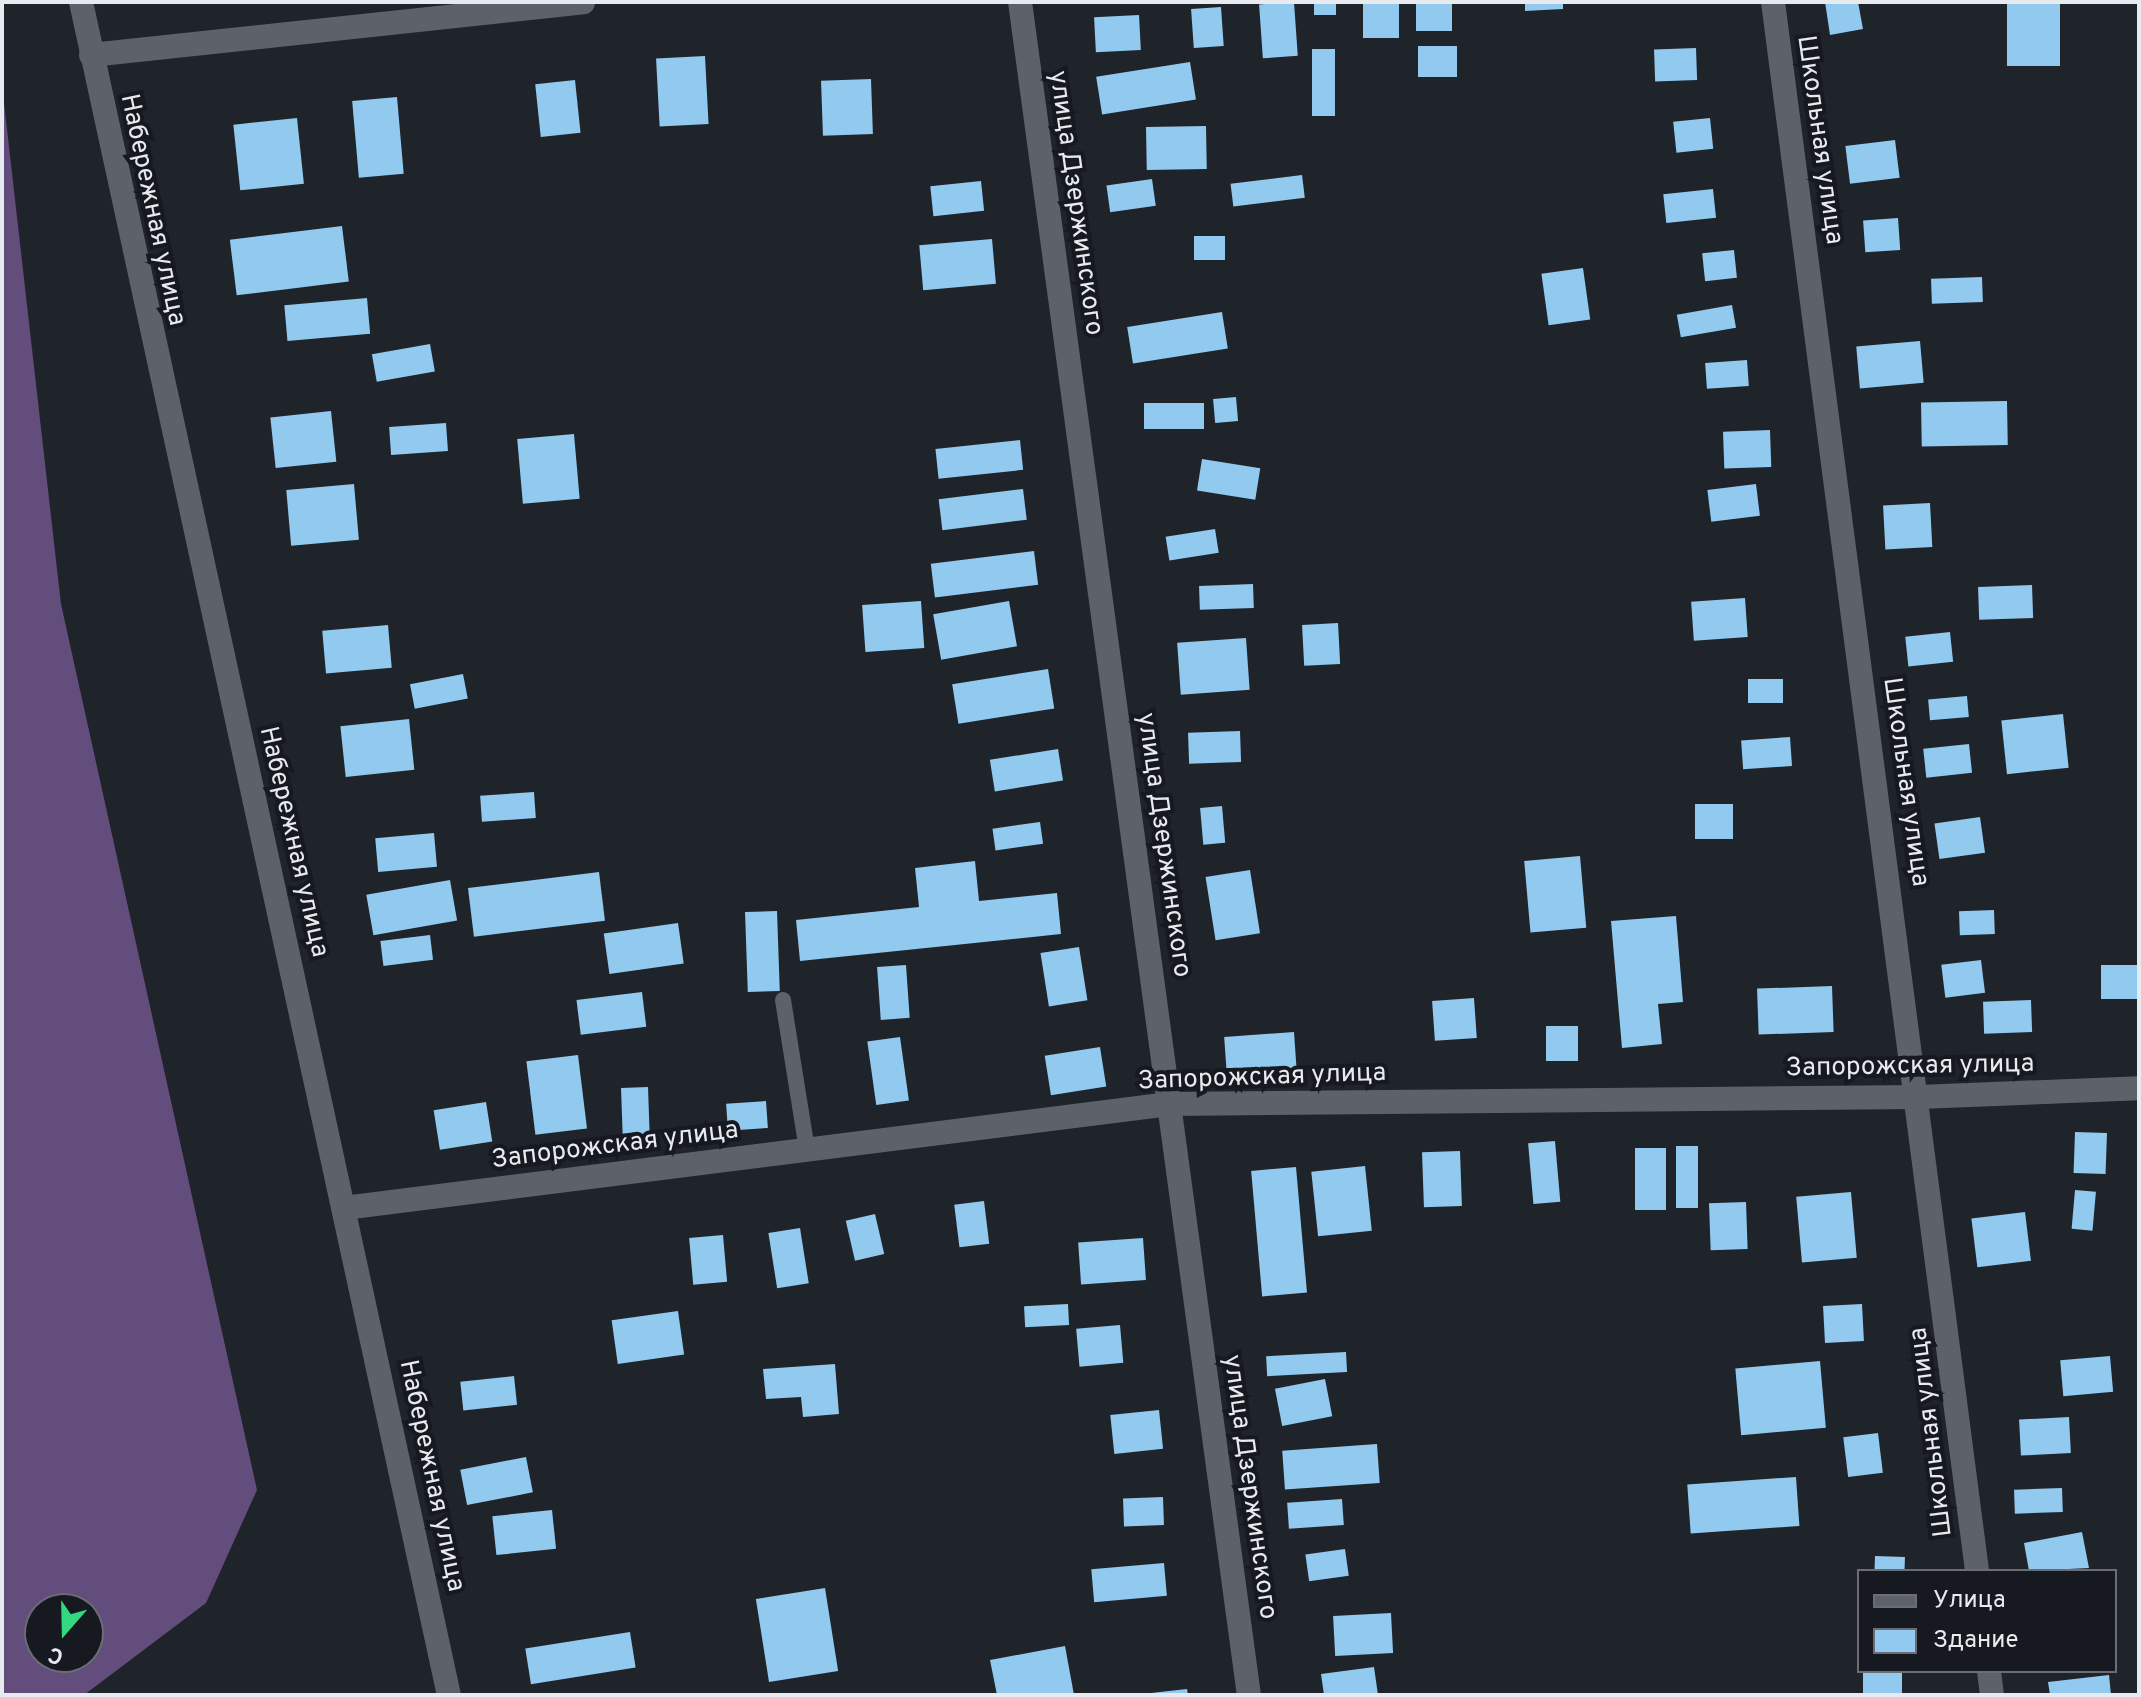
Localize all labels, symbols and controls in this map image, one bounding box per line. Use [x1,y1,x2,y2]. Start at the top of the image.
street label: Школьная улица [1789,33,1849,247]
street label: улица Дзержинского [1041,69,1109,337]
street label: Набережная улица [112,91,192,329]
street label: Школьная улица [1875,675,1935,889]
street label: улица Дзержинского [1129,711,1197,979]
street label: Набережная улица [251,724,335,960]
street label: Запорожская улица [1785,1049,2035,1085]
street label: Запорожская улица [1137,1058,1387,1098]
street label: Запорожская улица [490,1115,740,1177]
street label: Школьная улица [1904,1325,1960,1539]
street label: улица Дзержинского [1215,1353,1283,1621]
street label: Набережная улица [391,1357,471,1595]
legend [1857,1569,2117,1673]
text: Улица [1933,1586,2006,1616]
north arrow [24,1593,104,1673]
text: Здание [1933,1626,2019,1656]
text: С [45,1639,68,1669]

